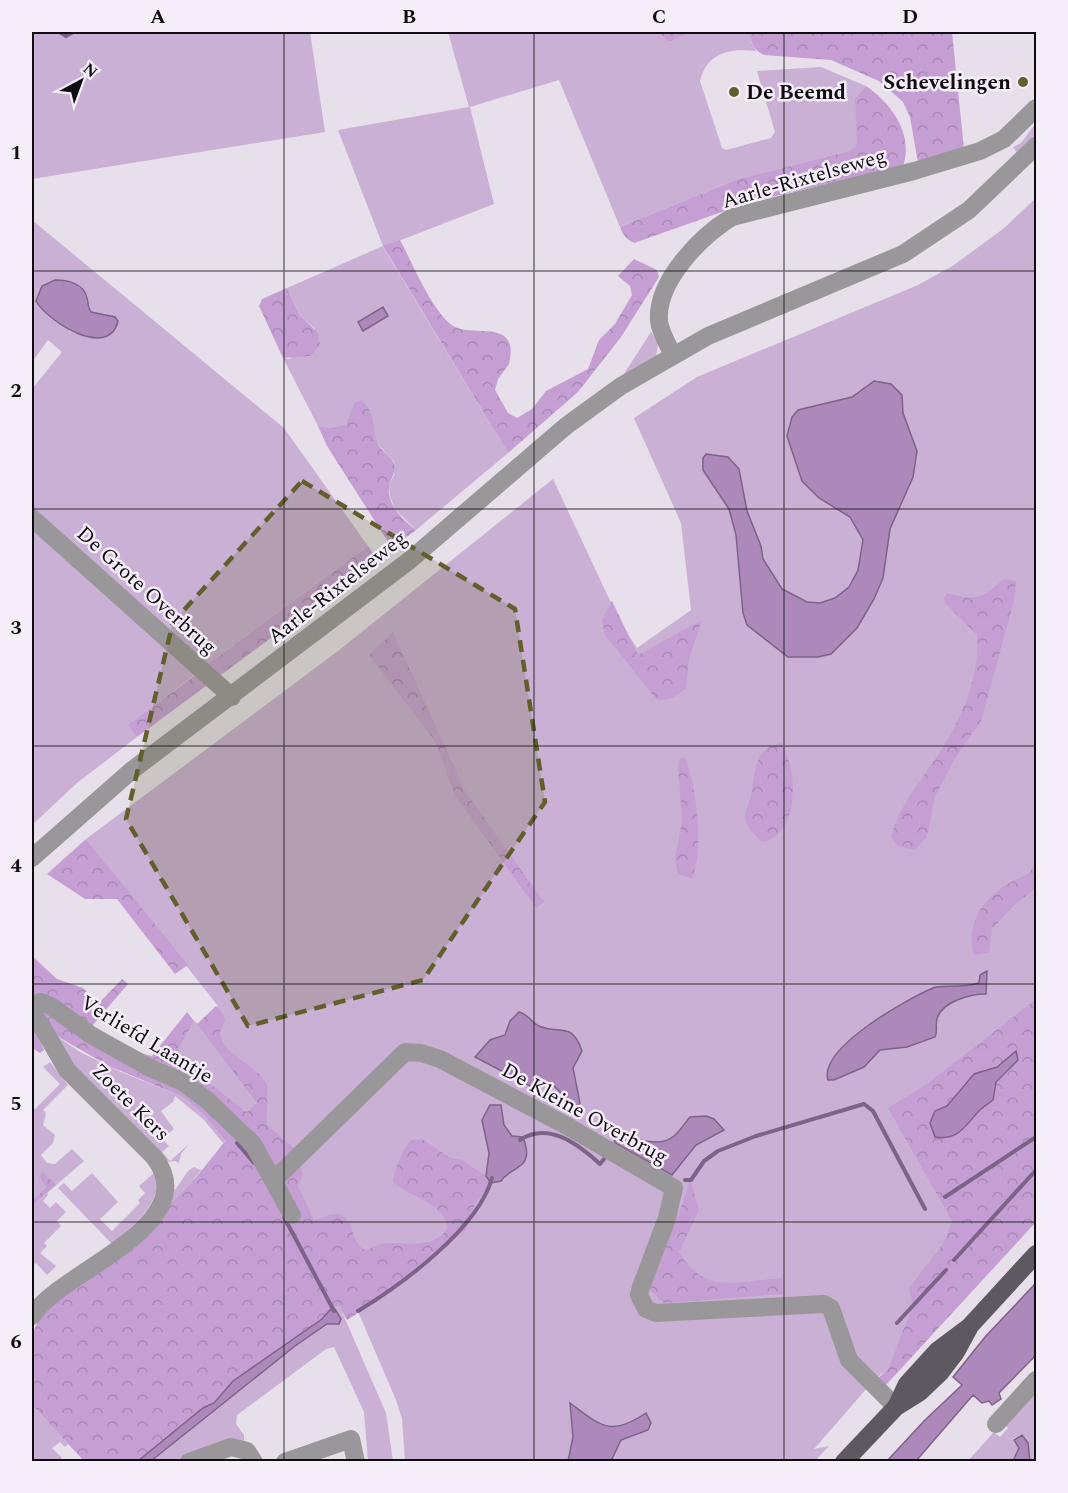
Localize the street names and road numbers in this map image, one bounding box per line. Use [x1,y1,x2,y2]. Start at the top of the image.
street label: Aarle-Rixtelseweg [718,140,890,218]
street label: De Grote Overbrug [69,519,224,663]
street label: Aarle-Rixtelseweg [261,523,414,653]
street label: Verliefd Laantje [74,987,219,1092]
street label: De Kleine Overbrug [495,1055,674,1173]
street label: Zoete Kers [84,1056,177,1149]

